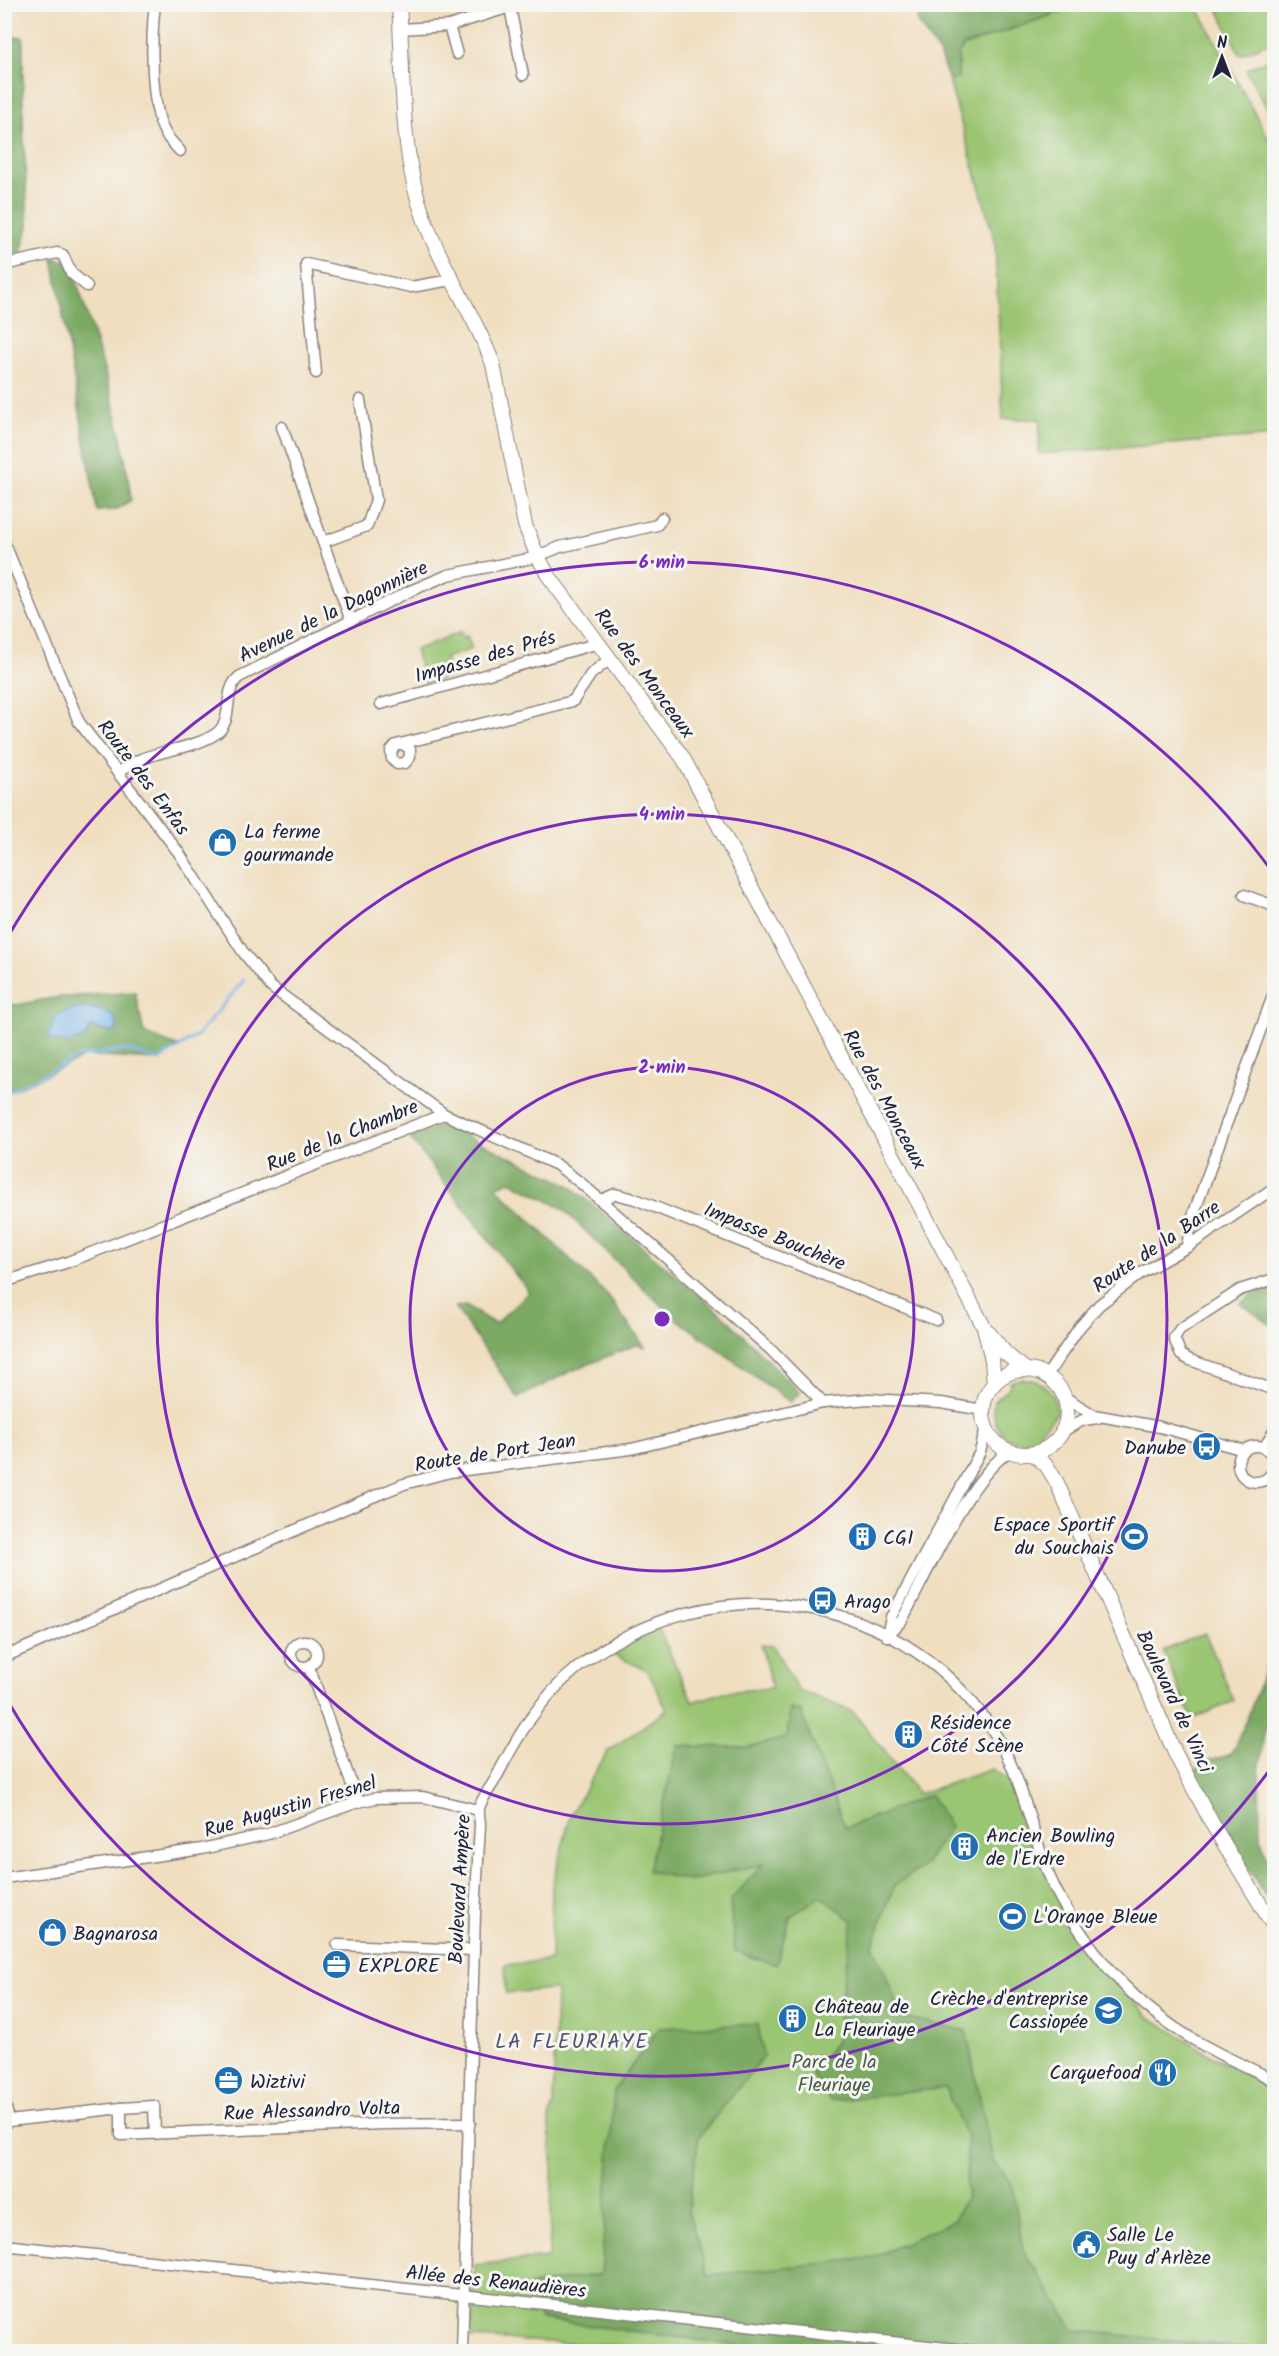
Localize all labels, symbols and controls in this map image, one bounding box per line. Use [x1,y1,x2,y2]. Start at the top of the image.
north arrow [1192,27,1252,87]
text: N [1217,31,1227,56]
text: 6 min [639,549,685,578]
street label: Avenue de la Dagonnière [234,553,434,673]
street label: Rue des Monceaux [585,602,702,747]
street label: Impasse des Prés [411,622,560,693]
street label: Route des Enfas [88,713,197,843]
text: 4 min [639,801,685,830]
place label: La ferme gourmande [243,817,334,872]
shop icon: La ferme gourmande [207,826,239,858]
street label: Rue des Monceaux [833,1024,934,1176]
text: 2 min [639,1054,685,1083]
street label: Rue de la Chambre [262,1092,424,1182]
street label: Route de la Barre [1086,1193,1228,1303]
street label: Impasse Bouchère [698,1195,850,1281]
centre of rings [652,1309,672,1329]
street label: Route de Port Jean [412,1425,578,1483]
bus stop icon: Danube [1191,1431,1223,1463]
place label: Danube [1124,1433,1186,1465]
place label: Espace Sportif du Souchais [993,1510,1116,1565]
sports icon: Espace Sportif du Souchais [1119,1520,1151,1552]
building icon: CGI [846,1521,878,1553]
place label: CGI [883,1523,913,1555]
bus stop icon: Arago [807,1585,839,1617]
place label: Arago [844,1587,891,1619]
street label: Boulevard de Vinci [1126,1625,1221,1780]
place label: Résidence Côté Scène [930,1708,1023,1763]
building icon: Résidence Côté Scène [893,1718,925,1750]
street label: Rue Augustin Fresnel [201,1768,381,1848]
street label: Boulevard Ampère [441,1813,481,1965]
place label: Ancien Bowling de l'Erdre [986,1821,1115,1876]
building icon: Ancien Bowling de l'Erdre [949,1831,981,1863]
sports icon: L'Orange Bleue [996,1900,1028,1932]
place label: L'Orange Bleue [1033,1902,1158,1934]
shop icon: Bagnarosa [36,1917,68,1949]
place label: Bagnarosa [73,1919,158,1951]
office icon: EXPLORE [321,1949,353,1981]
place label: EXPLORE [358,1951,441,1983]
place label: Crèche d'entreprise Cassiopée [930,1984,1088,2039]
place label: Château de La Fleuriaye [814,1992,915,2047]
school or university icon: Crèche d'entreprise Cassiopée [1093,1994,1125,2026]
building icon: Château de La Fleuriaye [777,2002,809,2034]
district label: LA FLEURIAYE [495,2026,649,2059]
park label: Parc de la Fleuriaye [791,2047,877,2102]
restaurant icon: Carquefood [1146,2056,1178,2088]
place label: Carquefood [1049,2058,1142,2090]
office icon: Wiztivi [213,2065,245,2097]
place label: Wiztivi [250,2067,306,2099]
street label: Rue Alessandro Volta [223,2093,401,2131]
place label: Salle Le Puy d’Arlèze [1107,2220,1211,2275]
public building icon: Salle Le Puy d’Arlèze [1070,2229,1102,2261]
street label: Allée des Renaudières [404,2258,588,2308]

